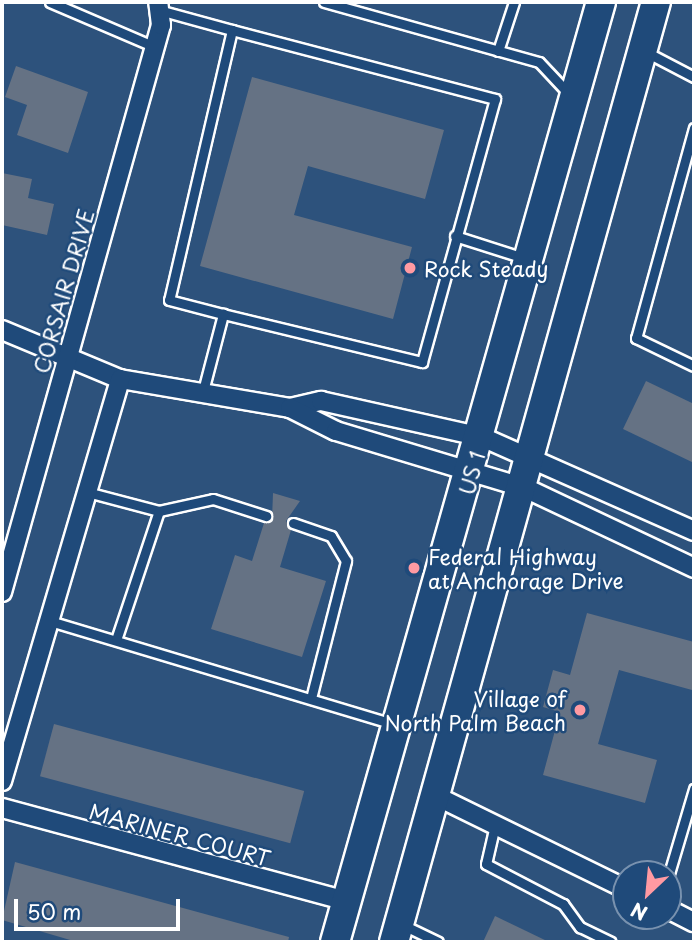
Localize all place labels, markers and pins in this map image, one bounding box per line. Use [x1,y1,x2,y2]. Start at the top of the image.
place label: Rock Steady [424,255,548,281]
marker: Rock Steady [402,260,418,276]
place label: Federal Highway at Anchorage Drive [428,543,626,593]
marker: Federal Highway at Anchorage Drive [406,560,422,576]
place label: Village of North Palm Beach [382,685,566,735]
marker: Village of North Palm Beach [572,702,588,718]

